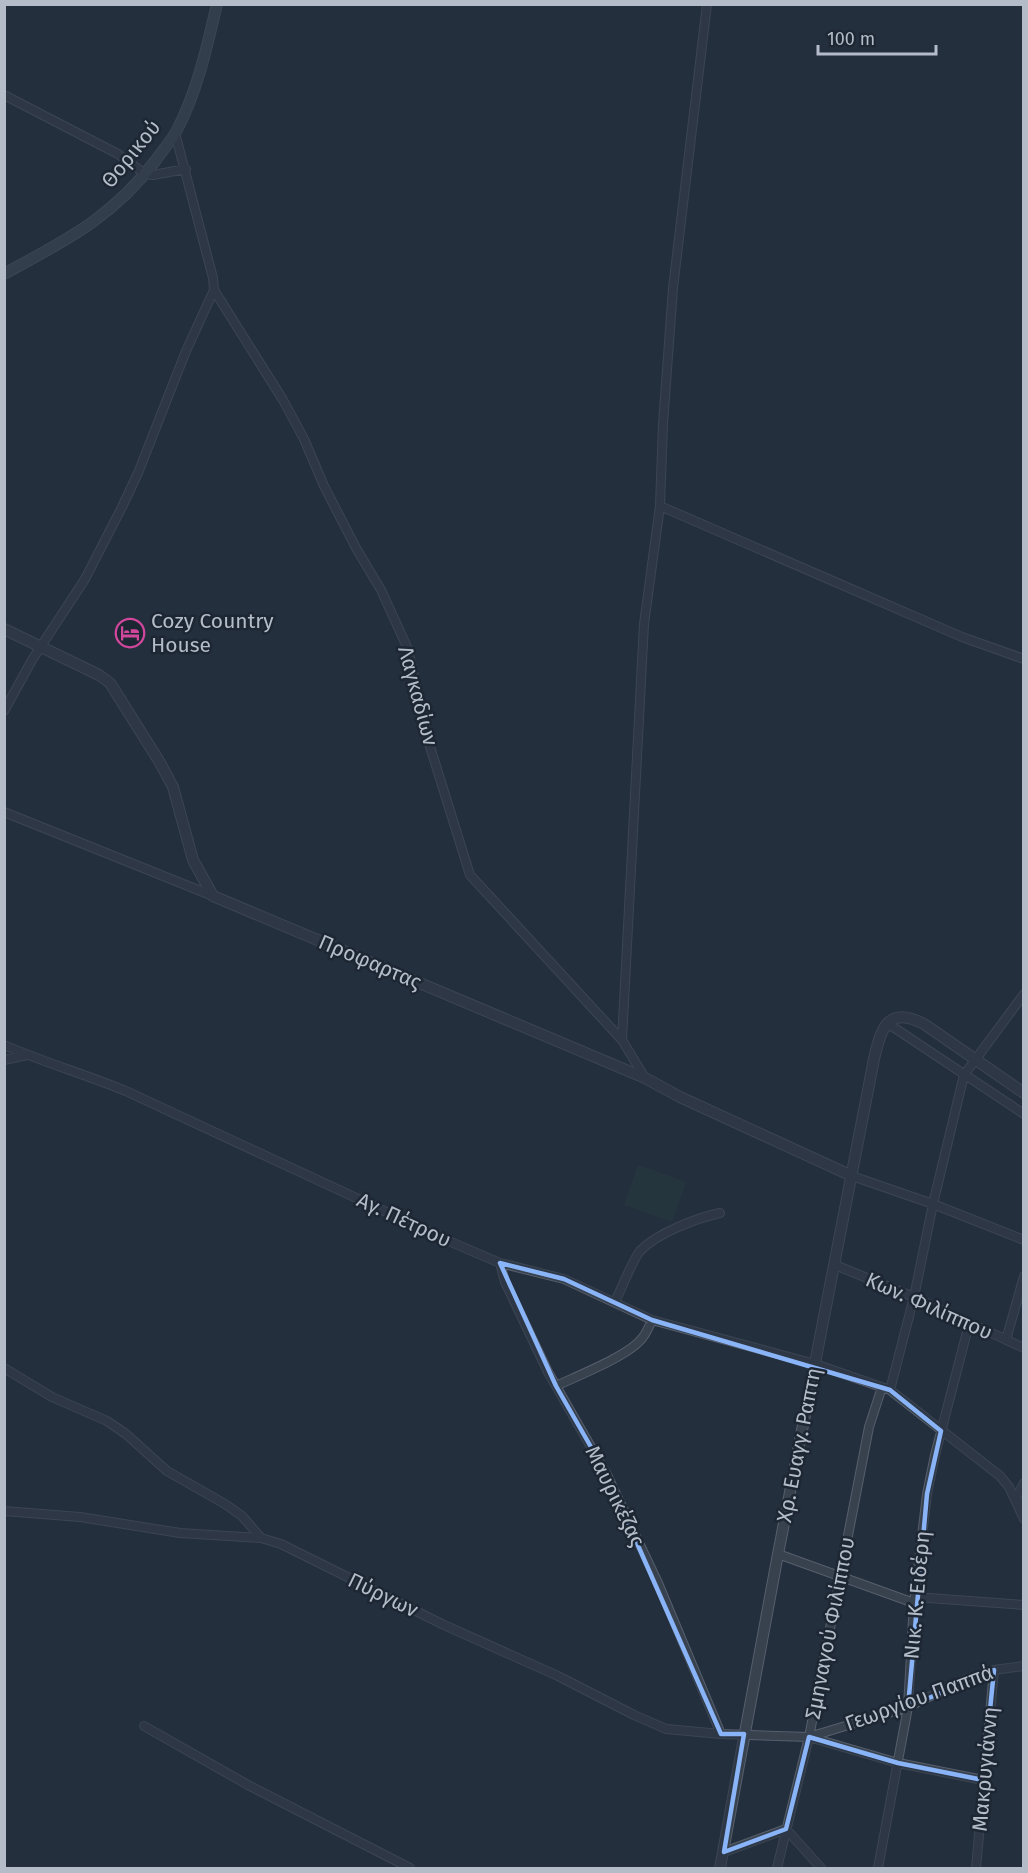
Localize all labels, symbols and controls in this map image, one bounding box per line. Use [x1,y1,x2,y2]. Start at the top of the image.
scale bar [818,18,936,56]
text: 100 m [827,28,875,50]
street label: Θορικού [96,115,166,193]
place label: Cozy Country House [151,608,274,658]
hotel icon: Cozy Country House [114,617,146,649]
street label: Λαγκαδίων [392,643,444,749]
street label: Προφαρτας [315,929,425,995]
street label: Αγ. Πέτρου [353,1187,455,1253]
street label: Κων. Φιλίππου [861,1266,997,1346]
street label: Χρ. Ευαγγ. Ραπτη [771,1365,827,1525]
street label: Μαυρικέζας [579,1441,651,1551]
street label: Νικ. Κ. Ειδέρη [898,1530,936,1660]
street label: Σμηναγού Φιλίππου [800,1535,860,1721]
street label: Πύργων [344,1567,422,1623]
street label: Γεωργίου Παππά [841,1659,997,1737]
street label: Μακρυγιάννη [967,1706,1003,1832]

